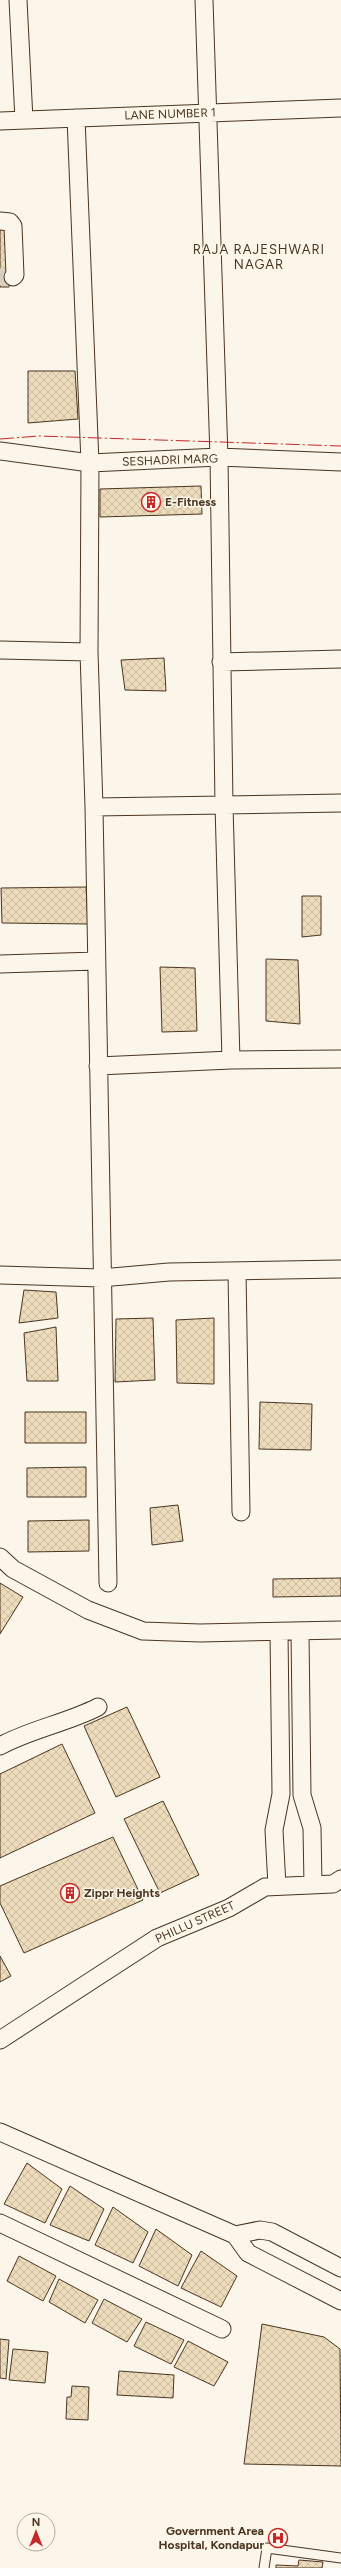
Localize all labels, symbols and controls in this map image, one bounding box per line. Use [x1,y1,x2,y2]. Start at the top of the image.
street label: LANE NUMBER 1 [124,105,216,123]
district label: RAJA RAJESHWARI NAGAR [193,242,325,272]
street label: SESHADRI MARG [122,451,218,469]
building icon: E-Fitness [140,491,162,513]
place label: E-Fitness [165,495,217,509]
building icon: Zippr Heights [59,1882,81,1904]
place label: Zippr Heights [84,1886,160,1900]
street label: PHILLU STREET [153,1898,237,1946]
north arrow [16,2512,56,2552]
text: N [32,2516,40,2529]
place label: Government Area Hospital, Kondapur [159,2524,264,2552]
hospital icon: Government Area Hospital, Kondapur [267,2527,289,2549]

